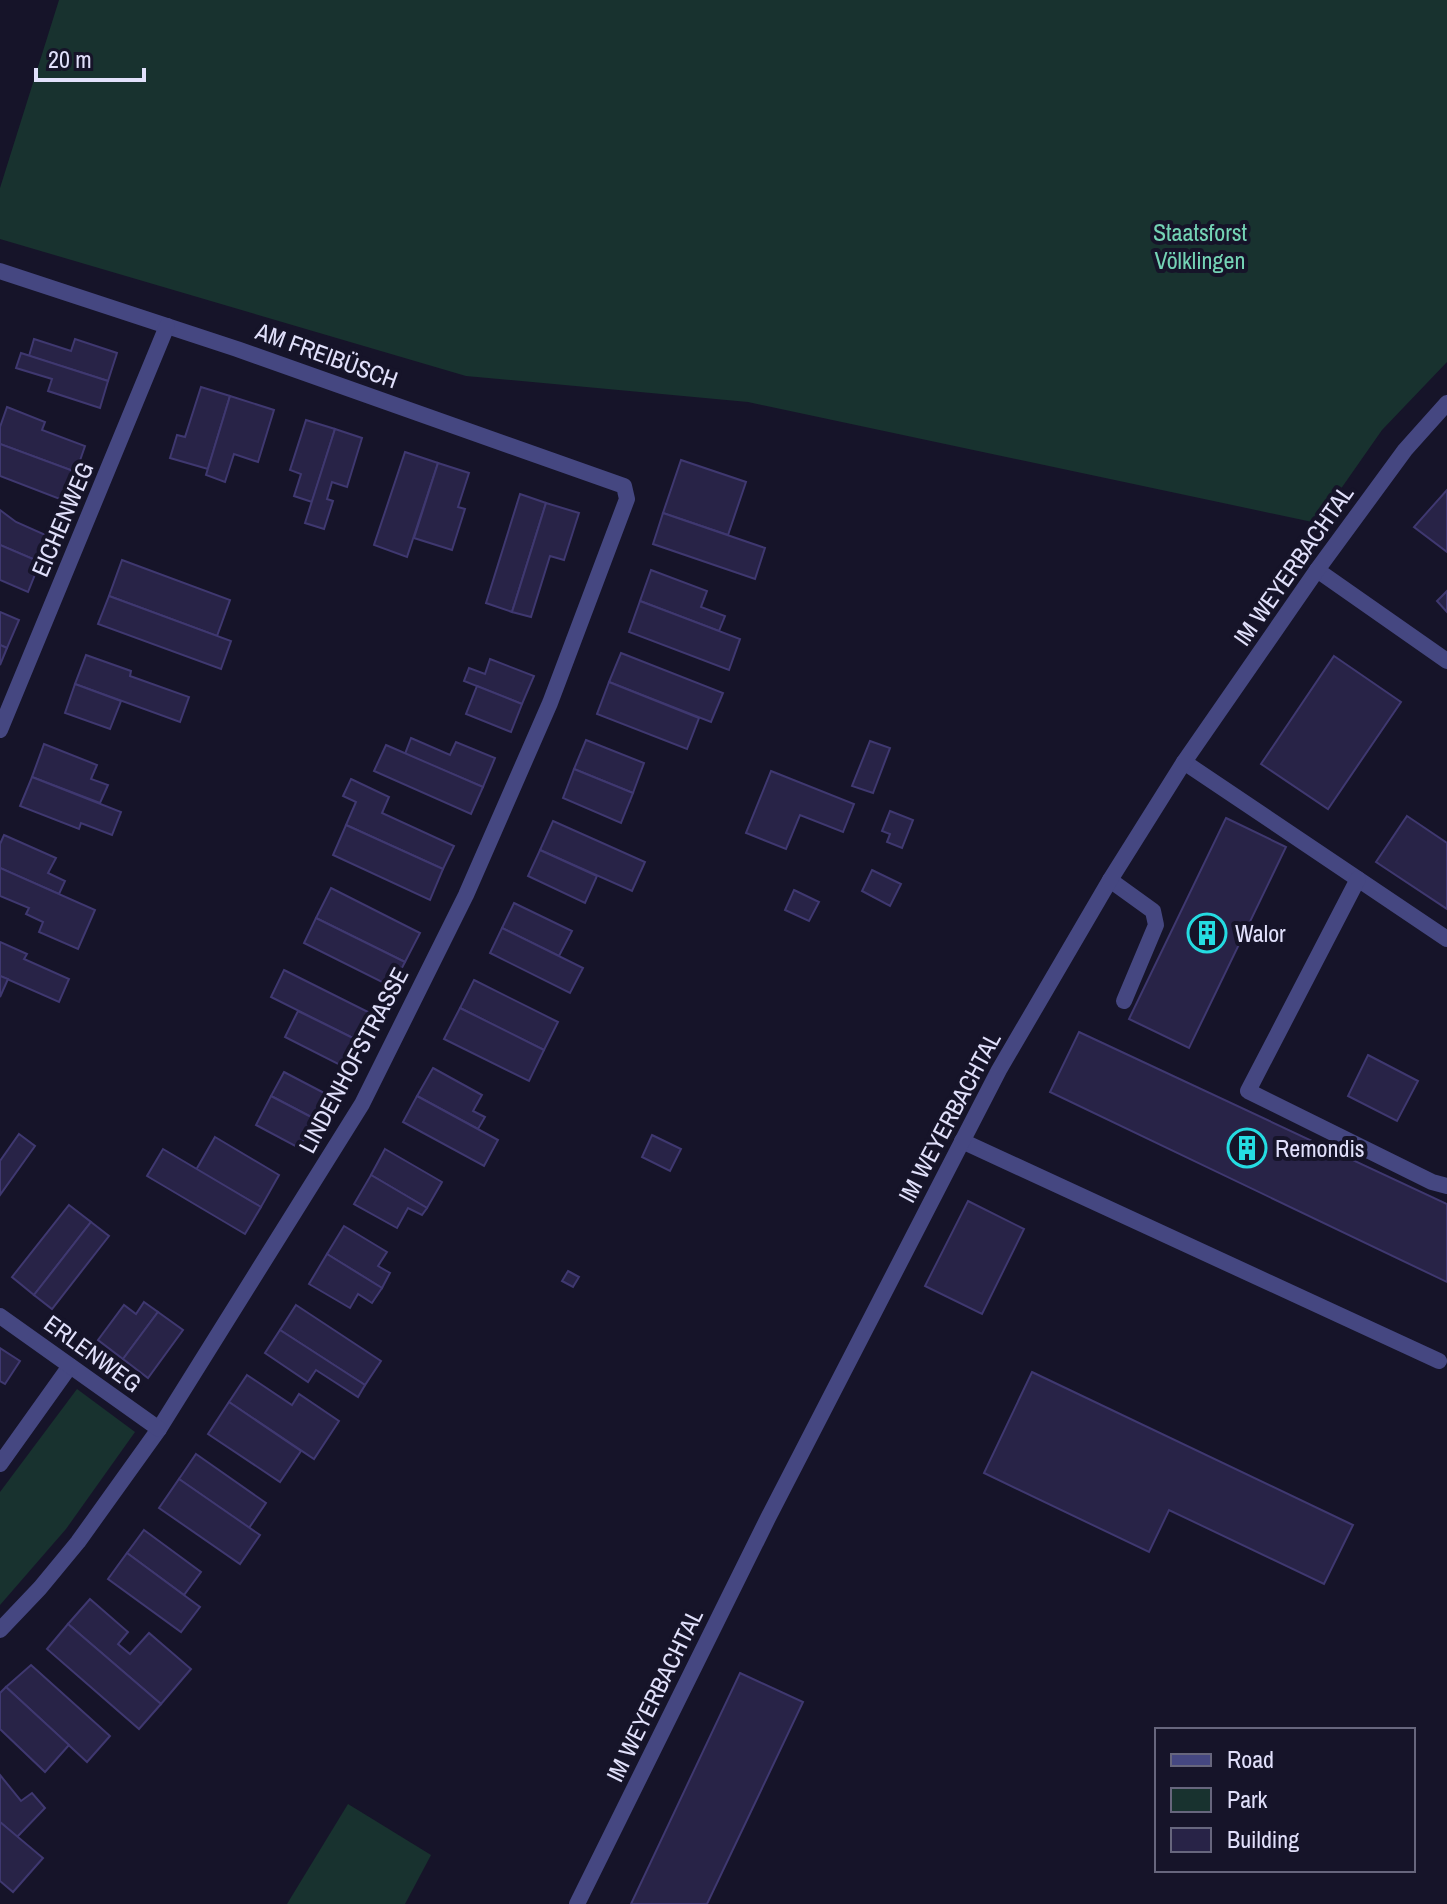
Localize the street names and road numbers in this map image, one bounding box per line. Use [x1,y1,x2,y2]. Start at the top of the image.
street label: AM FREIBÜSCH [251,314,402,395]
street label: EICHENWEG [24,457,100,581]
street label: IM WEYERBACHTAL [1226,478,1360,652]
street label: LINDENHOFSTRASSE [291,962,415,1158]
street label: IM WEYERBACHTAL [891,1026,1007,1208]
street label: ERLENWEG [38,1307,148,1399]
street label: IM WEYERBACHTAL [598,1603,710,1787]

